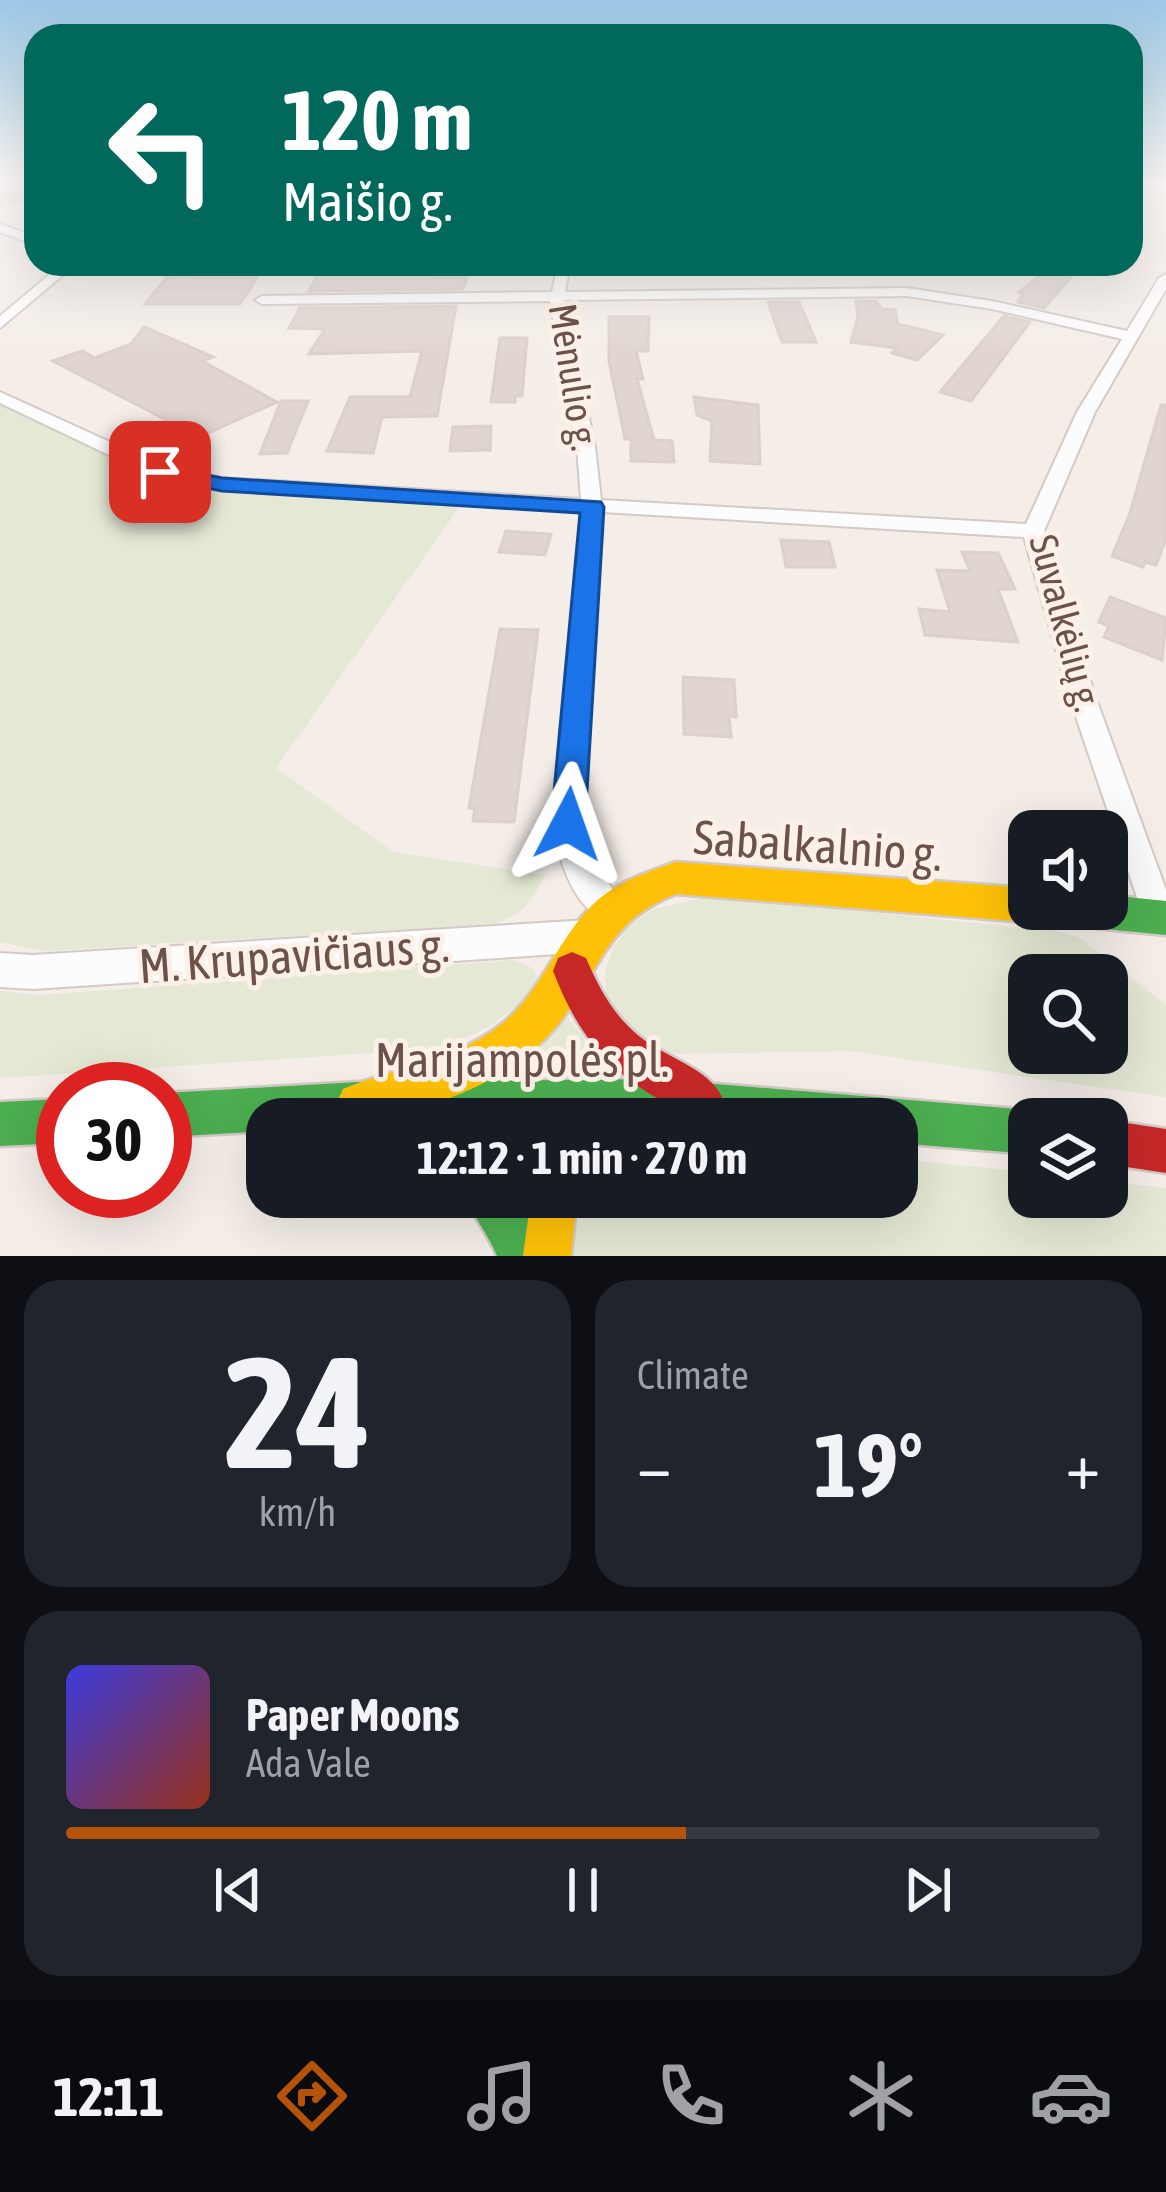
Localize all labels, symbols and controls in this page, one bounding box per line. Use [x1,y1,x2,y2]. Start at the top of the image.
icon: left [84,72,240,228]
text: 120 m [282,72,472,168]
text: Maišio g. [282,171,453,232]
street label: Mėnulio g. [541,300,607,454]
pin [109,421,211,523]
icon: arrive [127,439,193,505]
street label: Suvalkėlių g. [1021,530,1111,716]
position arrow [505,761,631,887]
street label: Sabalkalnio g. [692,809,944,881]
map controls [1008,810,1128,1218]
button: sound [1008,810,1128,930]
street label: M. Krupavičiaus g. [137,917,451,993]
button: search [1008,954,1128,1074]
street label: Marijampolės pl. [375,1032,669,1087]
speed limit sign: 30 [36,1062,192,1218]
button: layers [1008,1098,1128,1218]
text: 12:12 · 1 min · 270 m [417,1132,747,1184]
text: 24 [224,1322,371,1501]
text: Climate [637,1353,749,1397]
text: 19° [814,1413,923,1516]
text: − [637,1427,671,1503]
text: + [1066,1427,1100,1503]
text: km/h [259,1490,336,1534]
text: Paper Moons [246,1689,459,1741]
text: Ada Vale [246,1741,371,1785]
icon: previous [205,1857,271,1923]
icon: pause [550,1857,616,1923]
icon: next [895,1857,961,1923]
icon: directions [270,2054,354,2138]
icon: music [460,2054,544,2138]
icon: phone [649,2054,733,2138]
icon: climate [839,2054,923,2138]
icon: car [1029,2054,1113,2138]
text: 12:11 [53,2066,164,2127]

